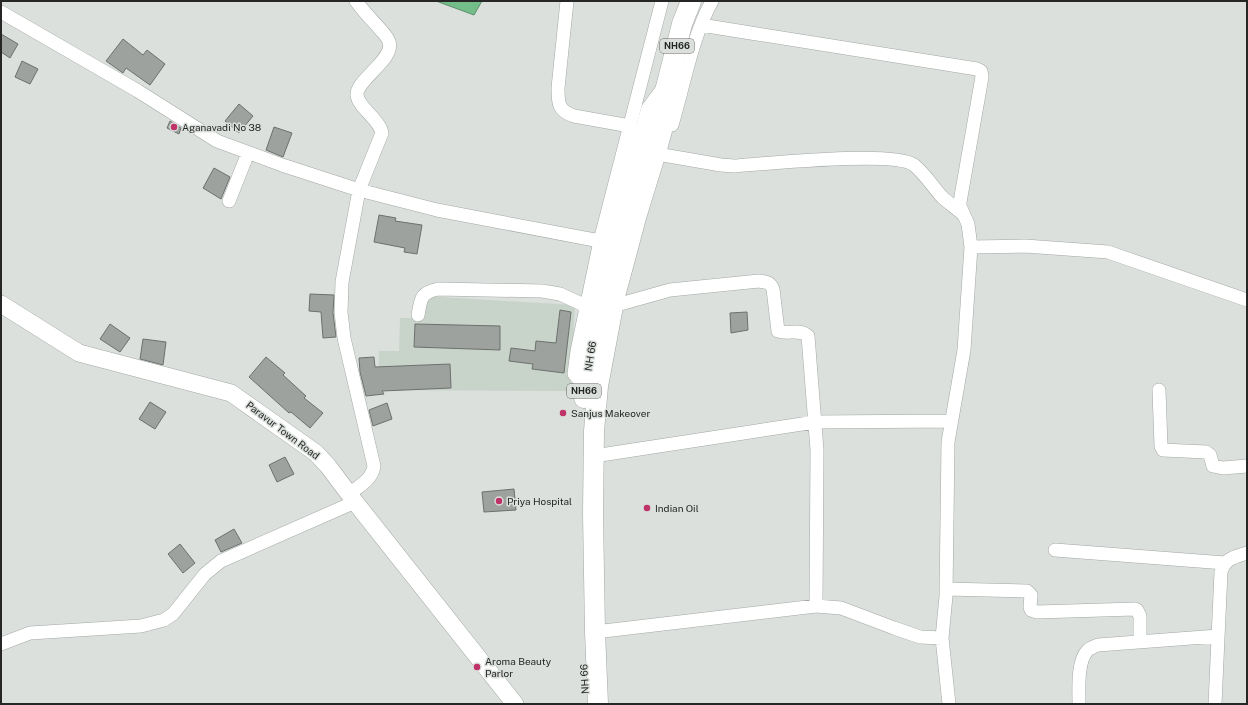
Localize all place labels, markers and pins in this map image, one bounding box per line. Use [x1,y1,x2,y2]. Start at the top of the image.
place label: Aganavadi No 38 [182,121,261,133]
marker: Aganavadi No 38 [169,122,179,132]
place label: Sanjus Makeover [571,407,650,419]
marker: Sanjus Makeover [558,408,568,418]
place label: Priya Hospital [507,495,572,507]
marker: Priya Hospital [494,496,504,506]
place label: Indian Oil [655,502,699,514]
marker: Indian Oil [642,503,652,513]
place label: Aroma Beauty Parlor [485,655,552,679]
marker: Aroma Beauty Parlor [472,662,482,672]

